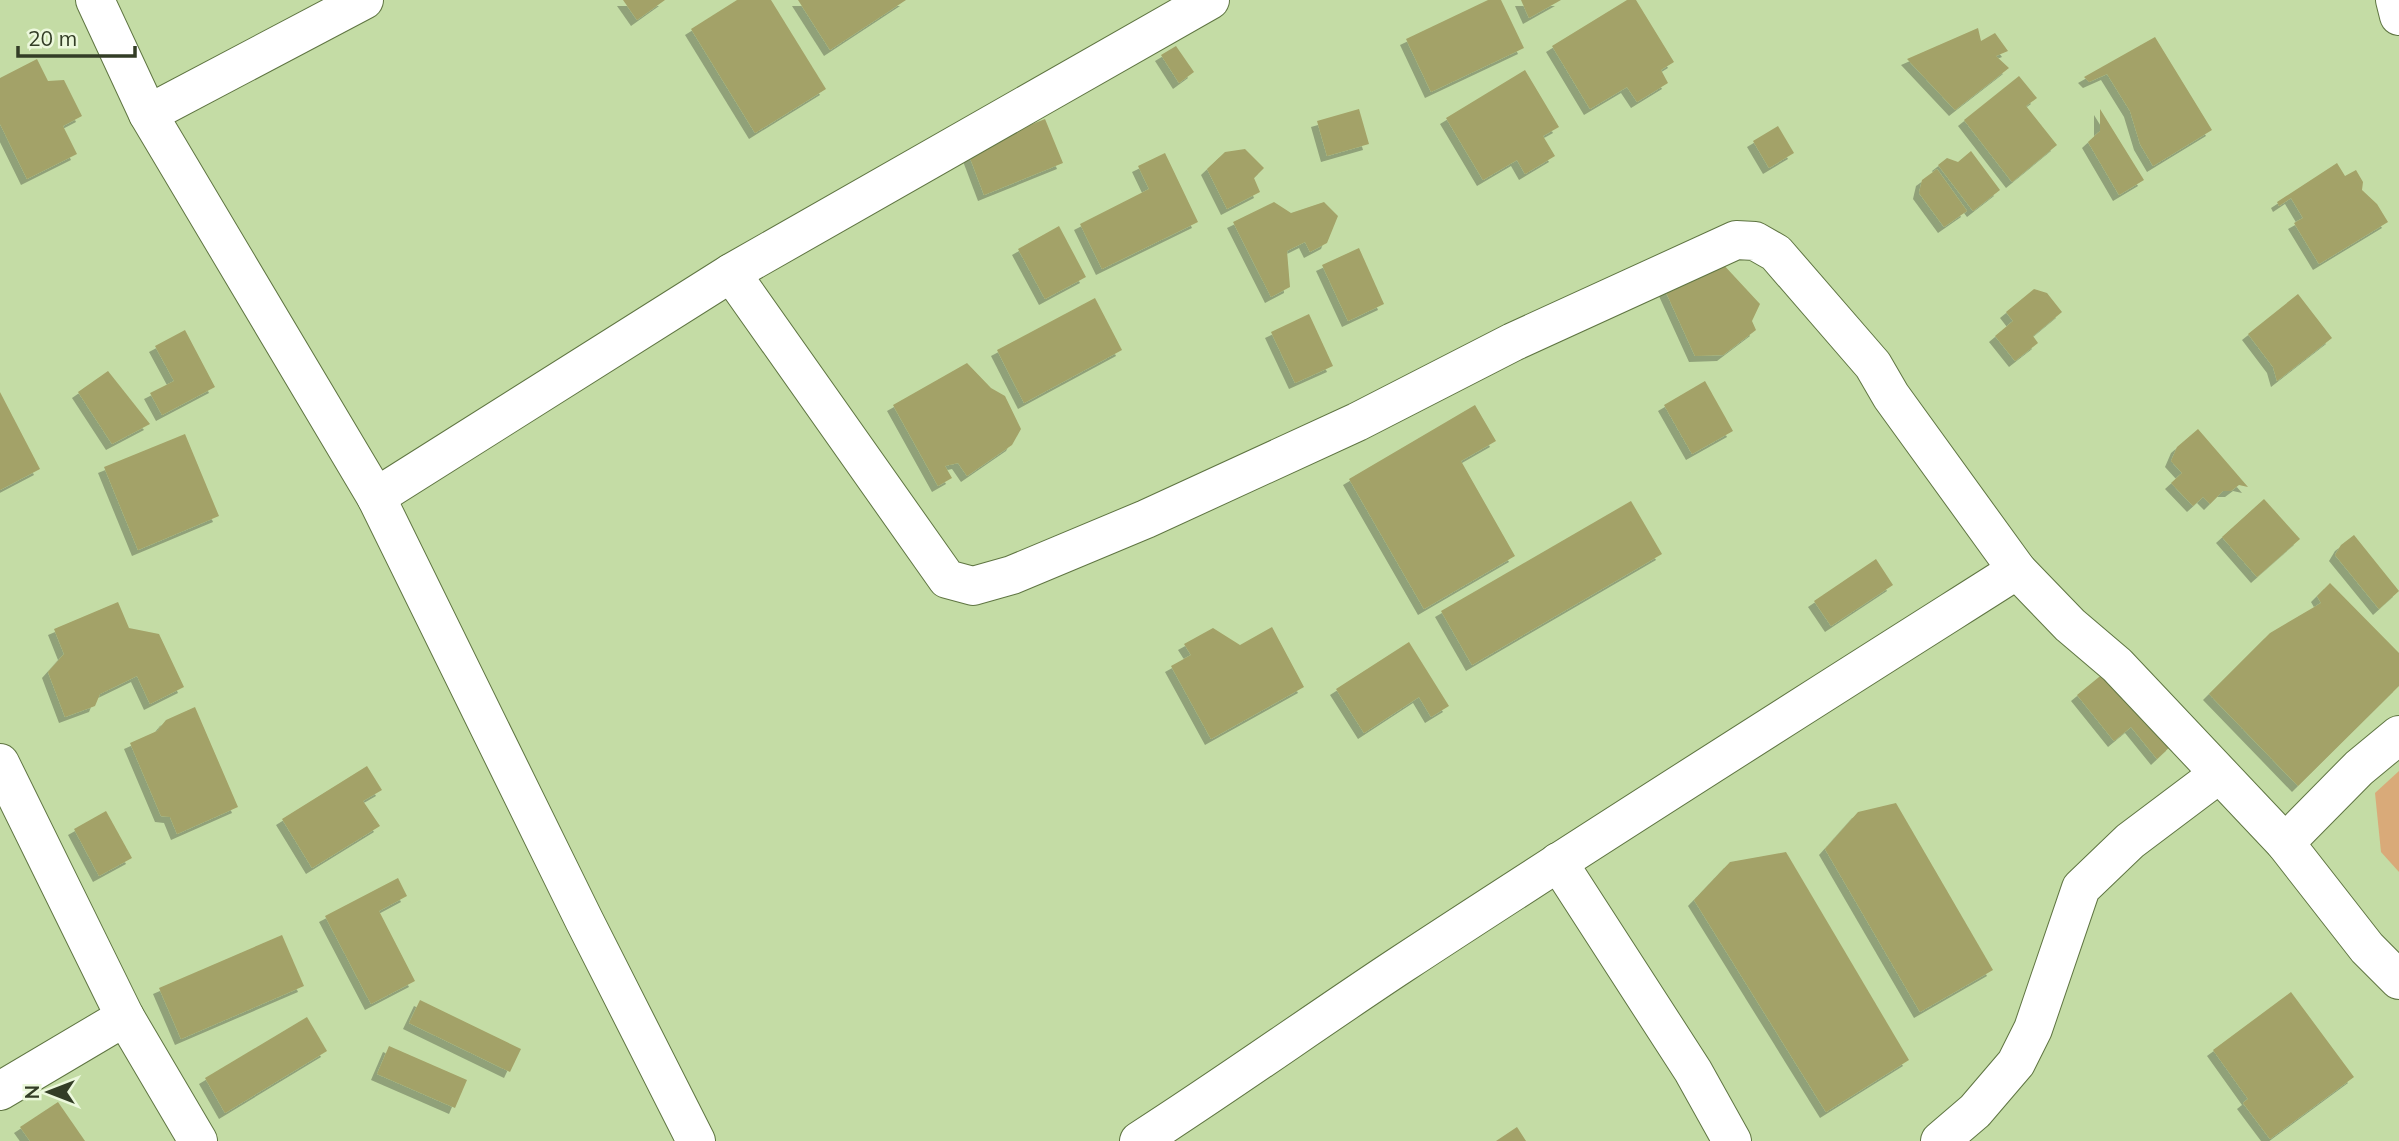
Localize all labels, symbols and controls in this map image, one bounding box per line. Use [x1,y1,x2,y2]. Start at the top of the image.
scale bar [18,14,135,58]
text: 20 m [28,25,77,51]
north arrow [14,1057,84,1127]
text: N [20,1085,44,1099]

